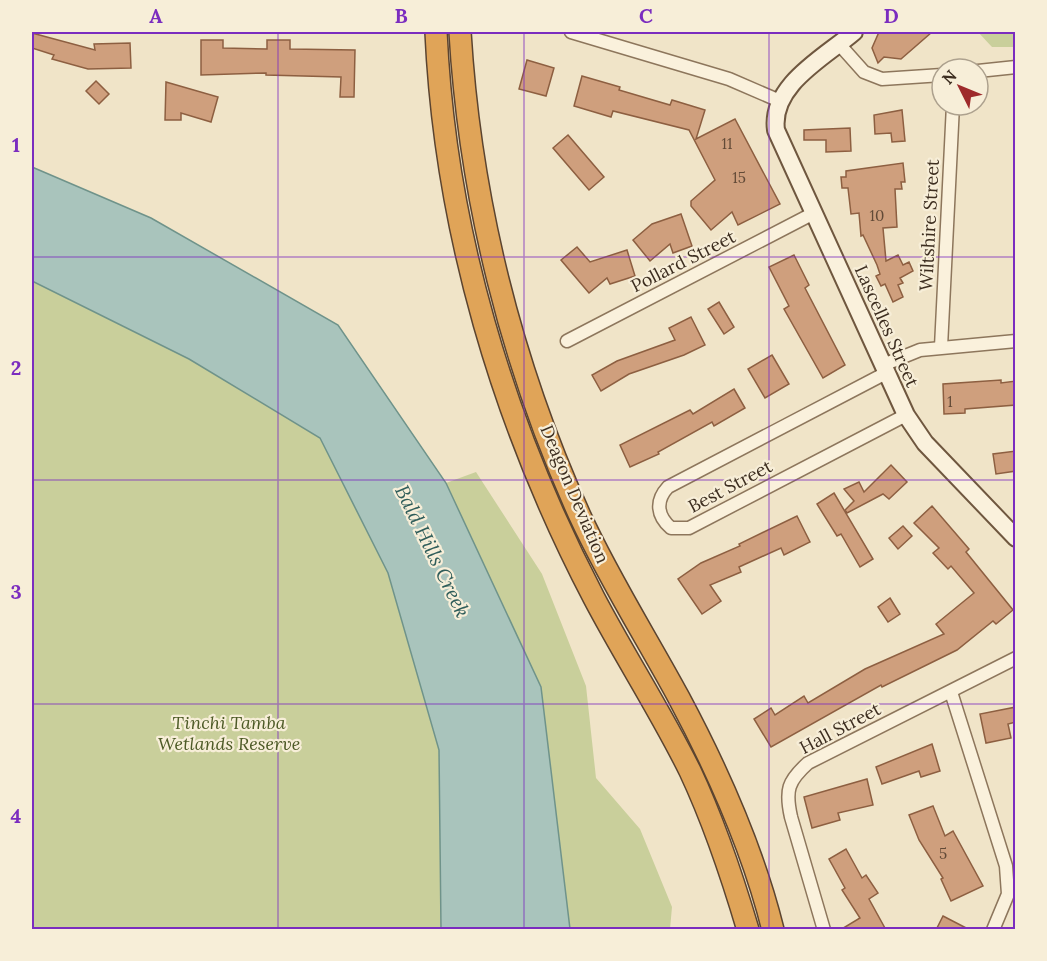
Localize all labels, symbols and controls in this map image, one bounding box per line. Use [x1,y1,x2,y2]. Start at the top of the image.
text: A [149,3,163,28]
text: B [394,3,408,28]
text: C [639,3,653,28]
text: D [883,3,899,28]
north arrow [930,57,990,117]
text: N [937,65,961,88]
text: 1 [12,132,20,157]
house number: 11 [722,134,732,153]
street label: Wiltshire Street [914,159,944,291]
house number: 15 [732,168,746,187]
house number: 10 [870,206,884,225]
street label: Pollard Street [627,225,739,297]
street label: Lascelles Street [850,261,924,391]
text: 2 [11,355,21,380]
house number: 1 [947,392,953,411]
street label: Deagon Deviation [535,421,615,567]
street label: Best Street [684,454,776,518]
water label: Bald Hills Creek [390,481,476,621]
text: 3 [10,579,22,604]
street label: Hall Street [795,697,885,759]
park label: Tinchi Tamba Wetlands Reserve [158,711,300,755]
text: 4 [11,803,22,828]
house number: 5 [939,844,947,863]

